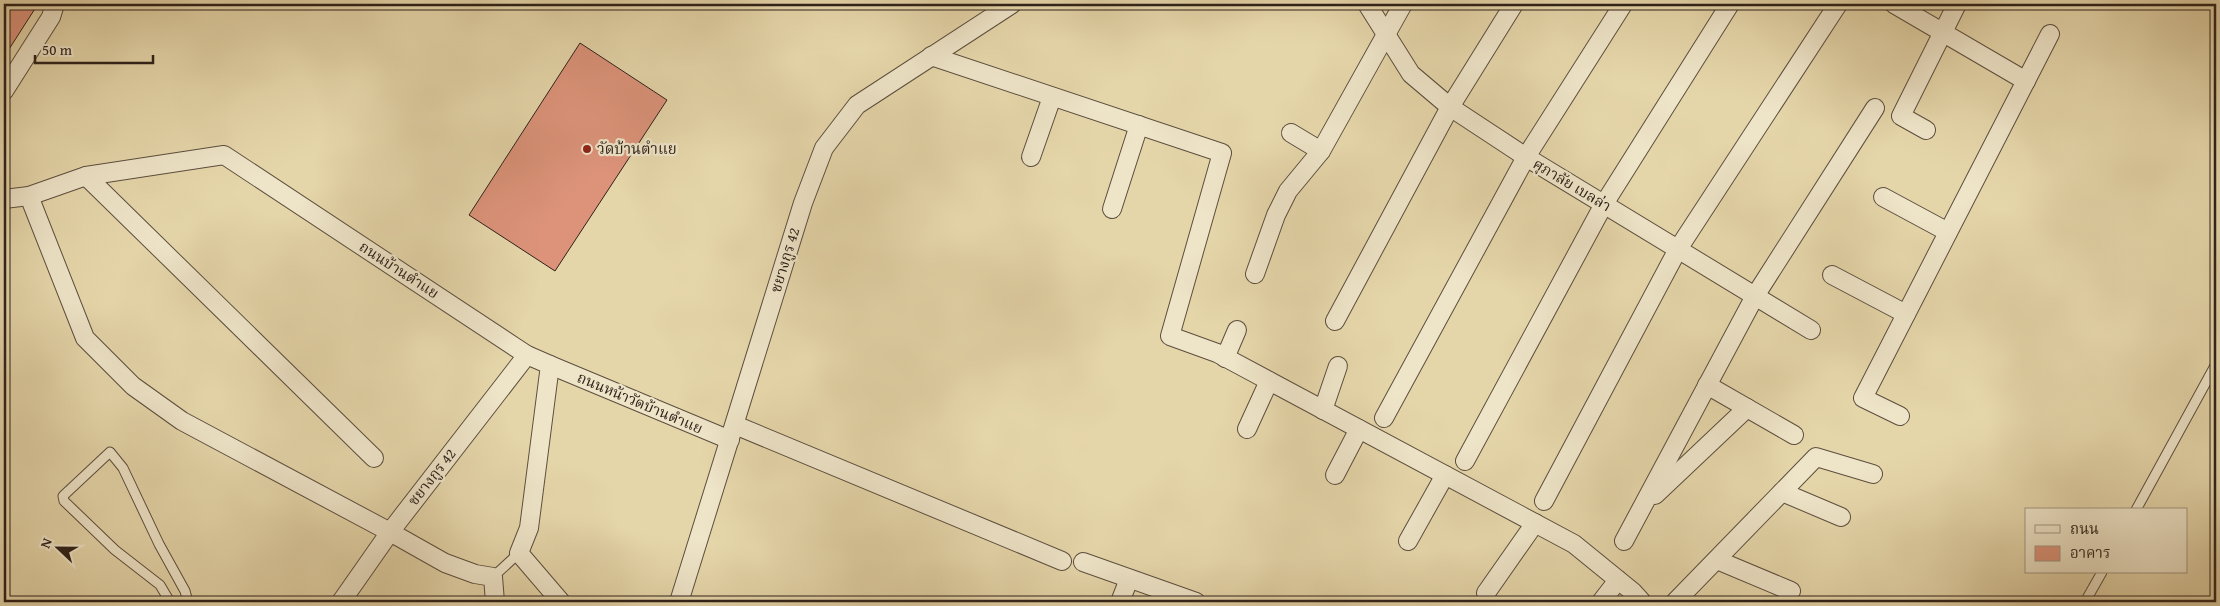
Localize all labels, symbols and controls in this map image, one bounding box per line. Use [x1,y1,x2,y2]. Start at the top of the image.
scale bar [35,32,152,64]
text: 50 m [42,39,73,60]
place label: วัดบ้านตำแย [597,138,677,159]
marker: วัดบ้านตำแย [581,143,593,155]
street label: ศุภาลัย เบลล่า [1529,153,1615,217]
street label: ชยางกูร 42 [765,225,804,295]
street label: ถนนบ้านตำแย [355,236,443,303]
street label: ถนนหน้าวัดบ้านตำแย [574,367,706,439]
street label: ชยางกูร 42 [403,444,460,510]
legend [2025,508,2188,574]
text: ถนน [2070,518,2099,539]
north arrow [32,524,82,574]
text: N [35,534,57,551]
text: อาคาร [2070,542,2110,563]

